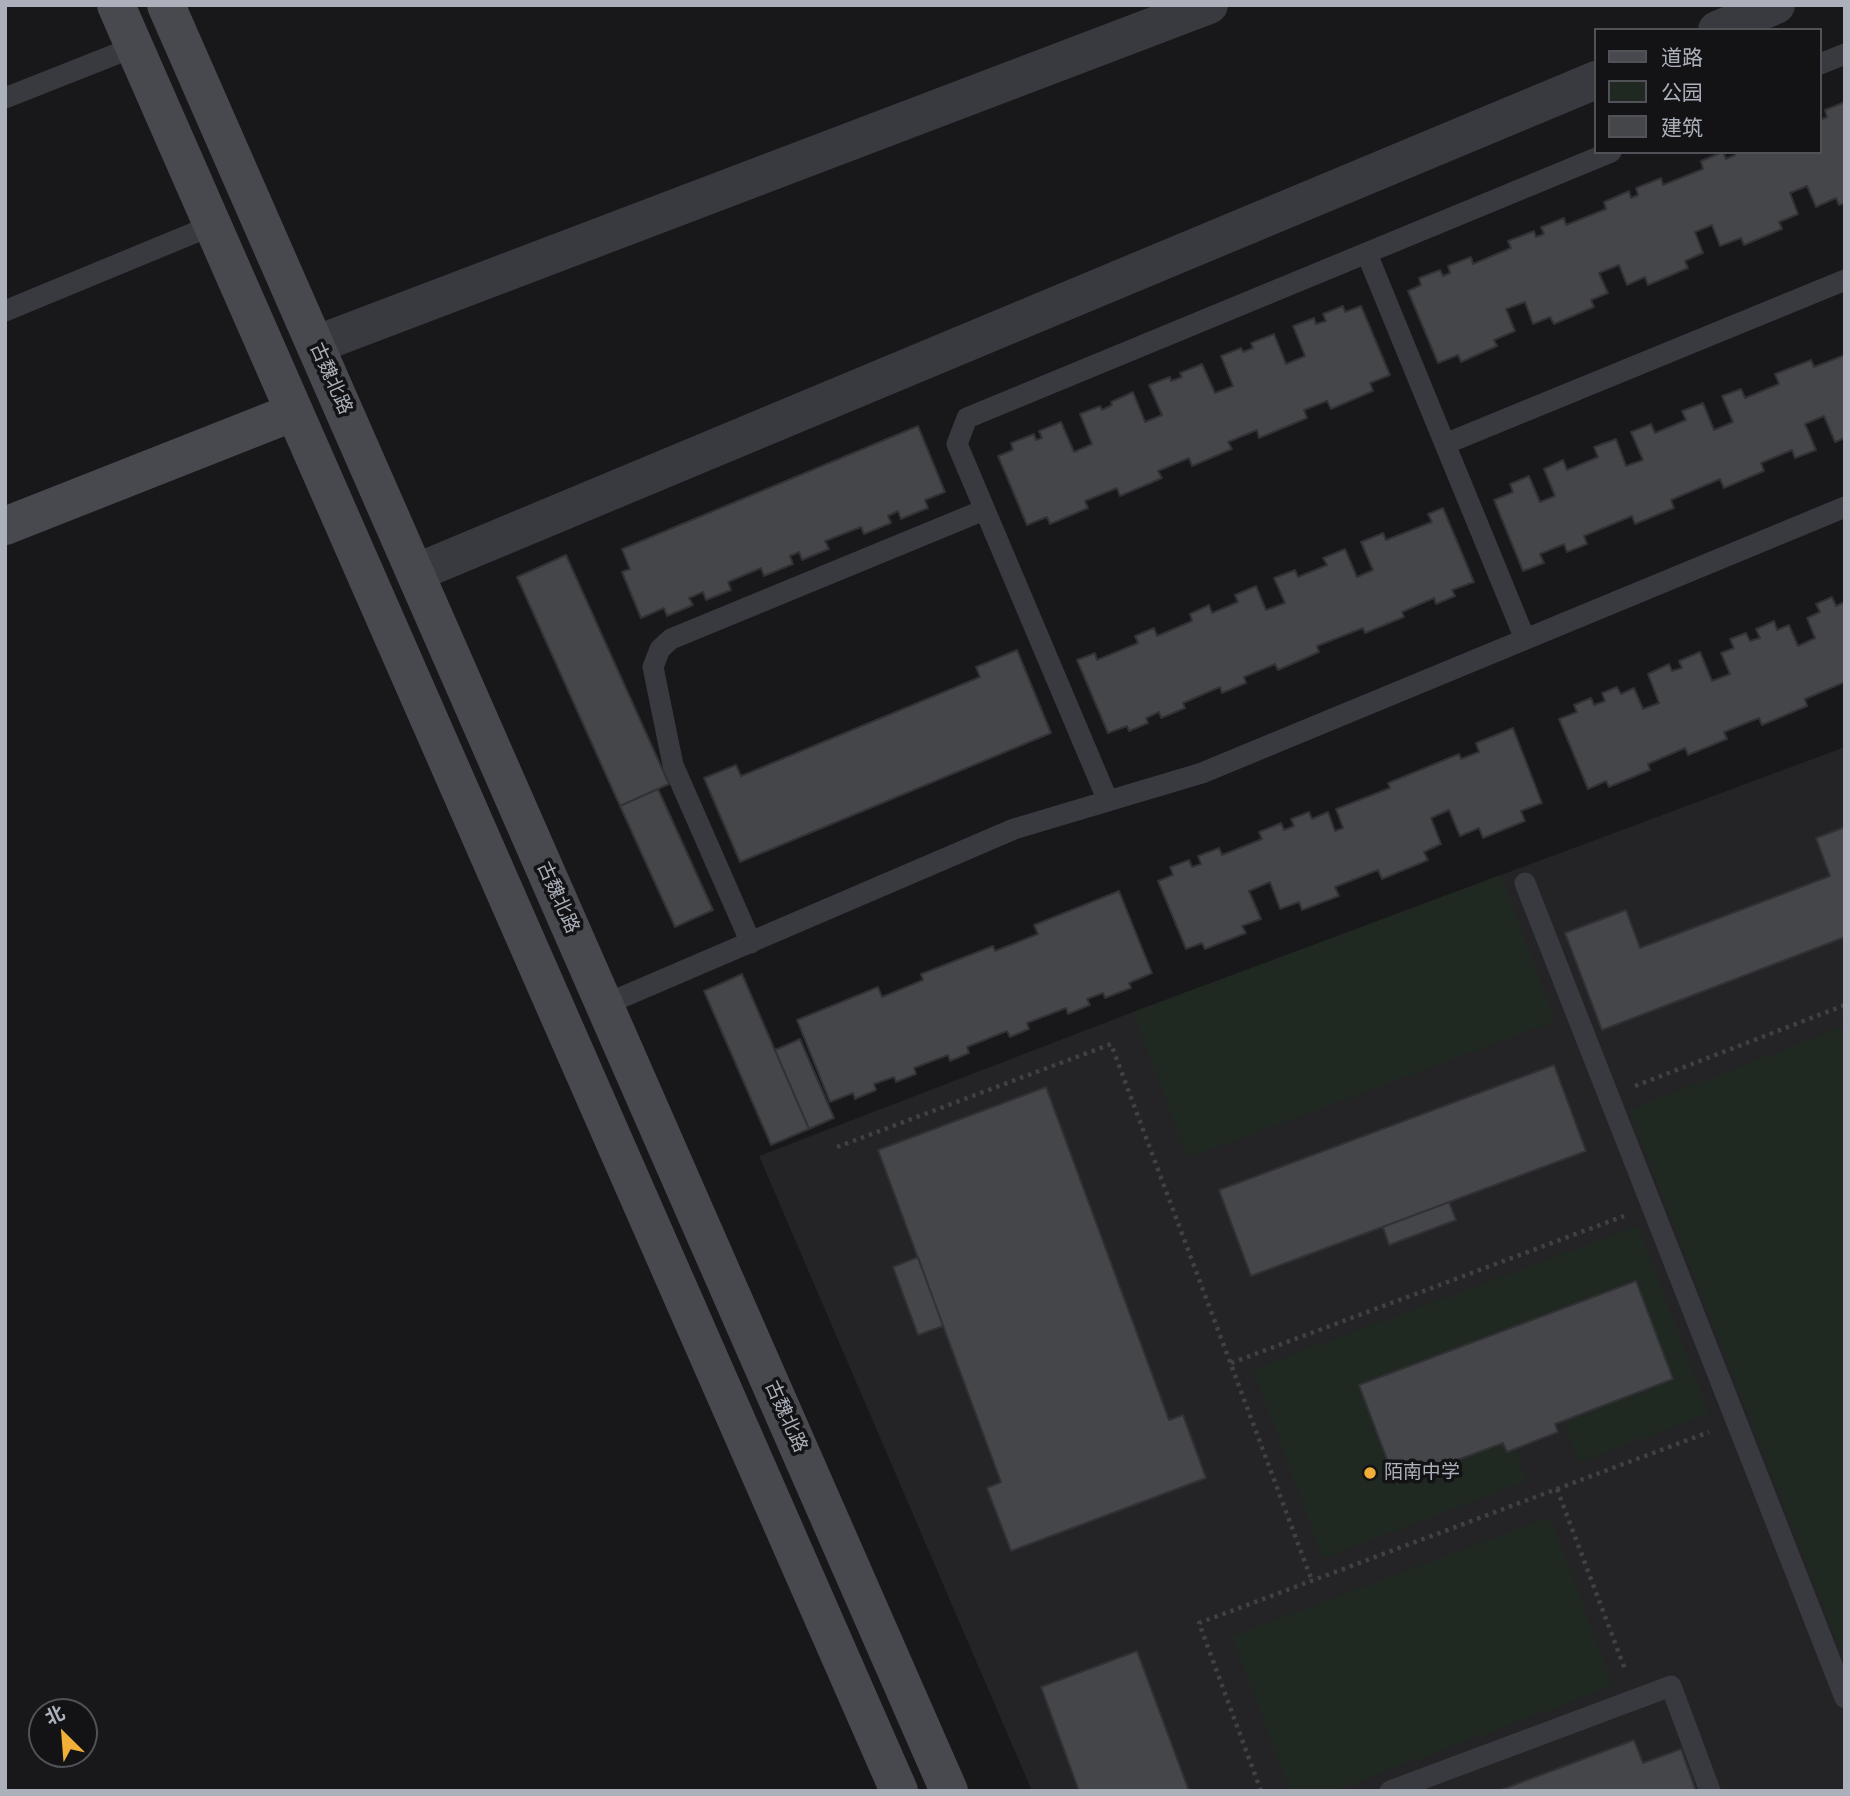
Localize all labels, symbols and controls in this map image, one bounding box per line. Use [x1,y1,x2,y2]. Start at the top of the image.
legend [1594,28,1822,154]
text: 道路 [1661,44,1703,72]
text: 公园 [1661,79,1703,107]
text: 建筑 [1661,114,1703,142]
street label: 古魏北路 [304,340,356,418]
street label: 古魏北路 [531,859,583,937]
street label: 古魏北路 [759,1378,811,1456]
place label: 陌南中学 [1384,1462,1460,1484]
marker: 陌南中学 [1362,1465,1378,1481]
north arrow [28,1698,98,1768]
text: 北 [41,1700,69,1732]

